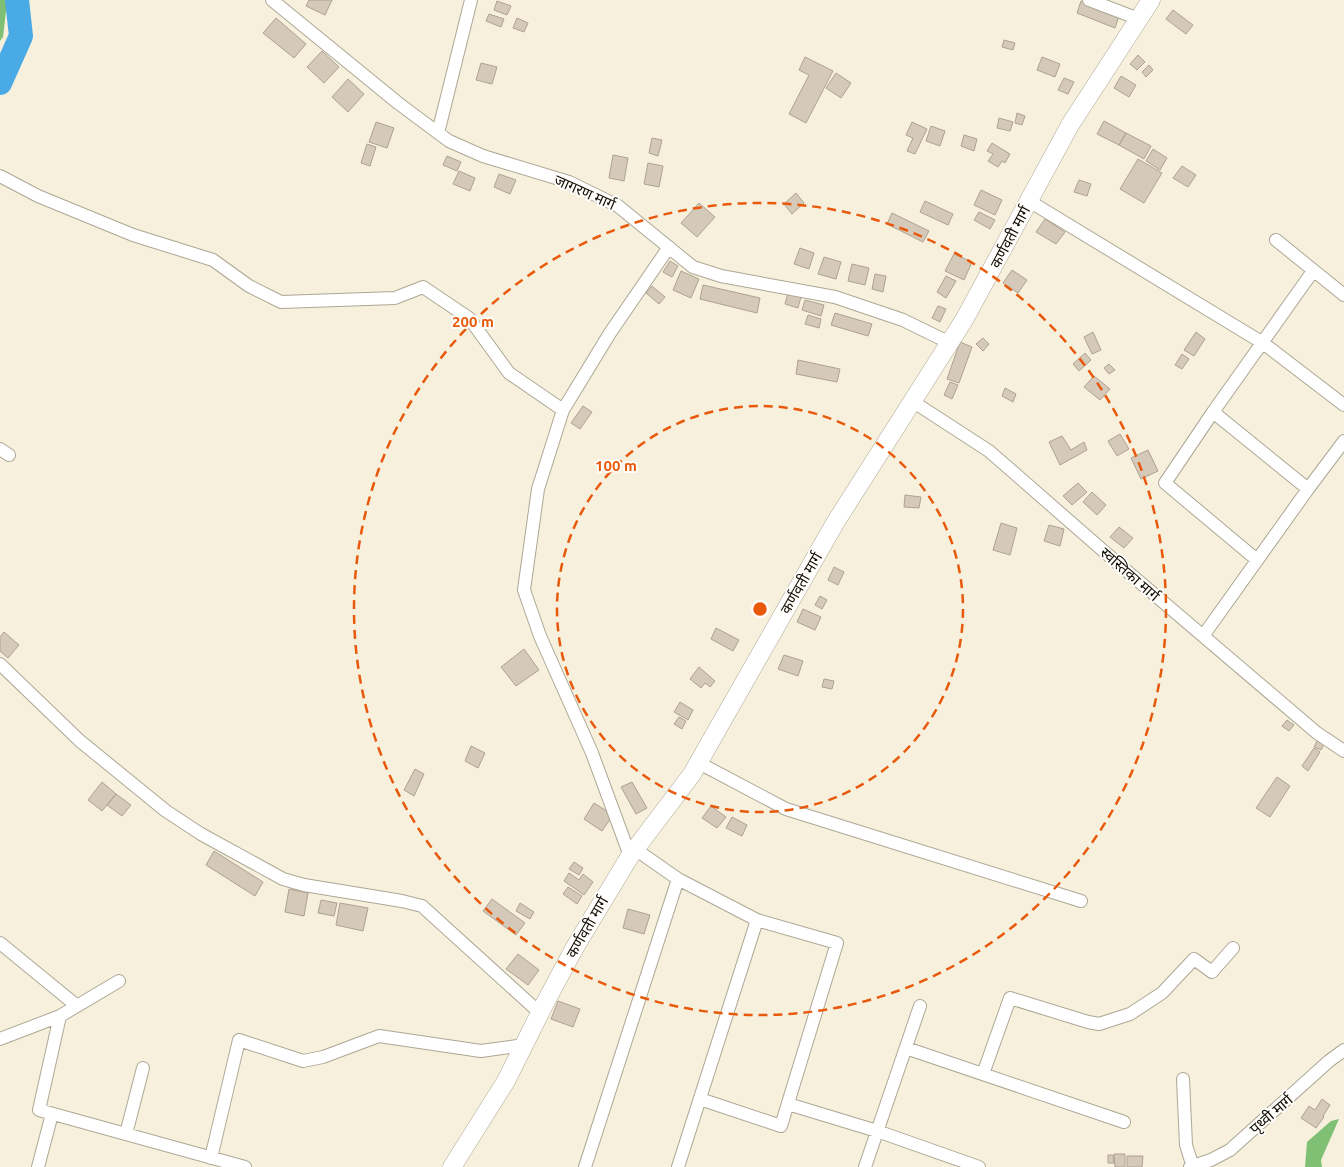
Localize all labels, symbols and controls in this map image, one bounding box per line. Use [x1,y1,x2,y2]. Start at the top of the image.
street label: जागरण मार्ग [552,171,619,213]
street label: कर्णवती मार्ग [987,202,1034,271]
text: 200 m [452,313,494,330]
text: 100 m [595,457,637,474]
street label: स्वस्तिका मार्ग [1097,544,1164,605]
street label: कर्णवती मार्ग [777,548,826,617]
centre of rings [751,600,769,618]
street label: कर्णवती मार्ग [563,892,612,961]
street label: पृथ्वी मार्ग [1246,1090,1298,1139]

